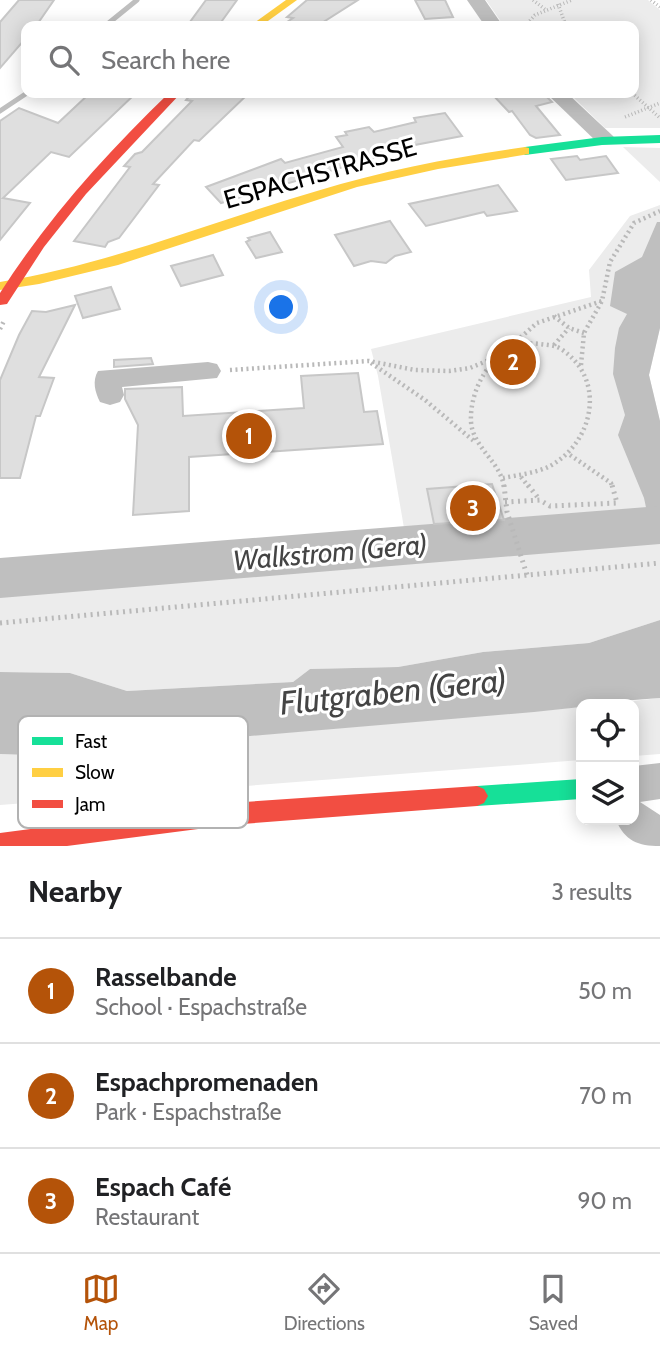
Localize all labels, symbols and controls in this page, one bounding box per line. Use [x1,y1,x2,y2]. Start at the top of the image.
search box [21,21,639,98]
icon: search [45,41,83,79]
text: Search here [101,44,230,76]
street label: ESPACHSTRASSE [220,130,420,216]
your location [264,290,298,324]
pin: 2 [490,336,536,388]
pin: 1 [226,410,272,462]
pin: 3 [450,482,496,534]
water label: Walkstrom (Gera) [231,527,429,577]
water label: Flutgraben (Gera) [278,659,508,723]
map controls [576,699,639,825]
button: locate [576,699,639,762]
legend [18,716,248,828]
text: Fast [75,730,108,753]
text: Slow [75,761,115,784]
button: layers [576,762,639,825]
text: Jam [74,793,105,816]
text: Nearby [28,873,122,910]
text: 3 results [551,878,632,906]
text: Rasselbande [95,961,237,993]
text: 1 [47,977,55,1005]
text: 50 m [578,977,632,1005]
text: School · Espachstraße [95,993,307,1021]
text: Espachpromenaden [95,1066,319,1098]
text: 2 [45,1082,57,1110]
text: 70 m [579,1082,632,1110]
text: Park · Espachstraße [95,1098,282,1126]
text: Espach Café [95,1171,231,1203]
text: 3 [45,1187,57,1215]
text: 90 m [578,1187,632,1215]
text: Restaurant [95,1203,199,1231]
tab: Map [82,1270,120,1335]
tab: Directions [284,1270,365,1335]
tab: Saved [529,1270,578,1335]

